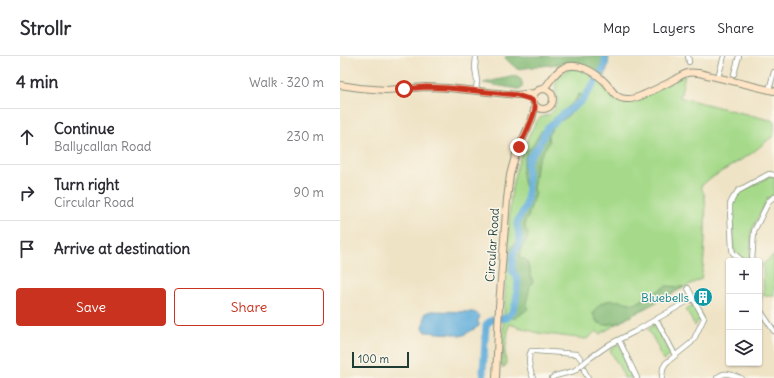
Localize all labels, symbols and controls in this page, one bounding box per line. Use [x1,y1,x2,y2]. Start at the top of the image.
text: Strollr [20,16,71,40]
text: Map [603,19,630,37]
text: Layers [652,19,695,37]
text: Share [717,19,754,37]
text: 4 min [16,71,58,93]
text: Walk · 320 m [249,74,324,91]
route start [395,80,413,98]
text: Continue [54,119,115,138]
icon: ahead [16,126,38,148]
text: 230 m [286,128,324,145]
text: Ballycallan Road [54,138,151,155]
route end [510,138,528,156]
text: Turn right [54,175,119,194]
icon: right [16,182,38,204]
text: 90 m [293,184,324,201]
text: Circular Road [54,194,134,211]
street label: Circular Road [482,208,502,282]
icon: arrive [16,238,38,260]
text: Arrive at destination [54,239,190,258]
map controls [726,258,762,366]
button: + [726,258,762,294]
building icon: Bluebells [692,286,714,308]
button: Save [16,288,166,326]
button: Share [174,288,324,326]
place label: Bluebells [641,290,689,305]
button: − [726,294,762,330]
button: layers [726,330,762,366]
scale bar [352,350,409,369]
text: 100 m [358,352,389,366]

